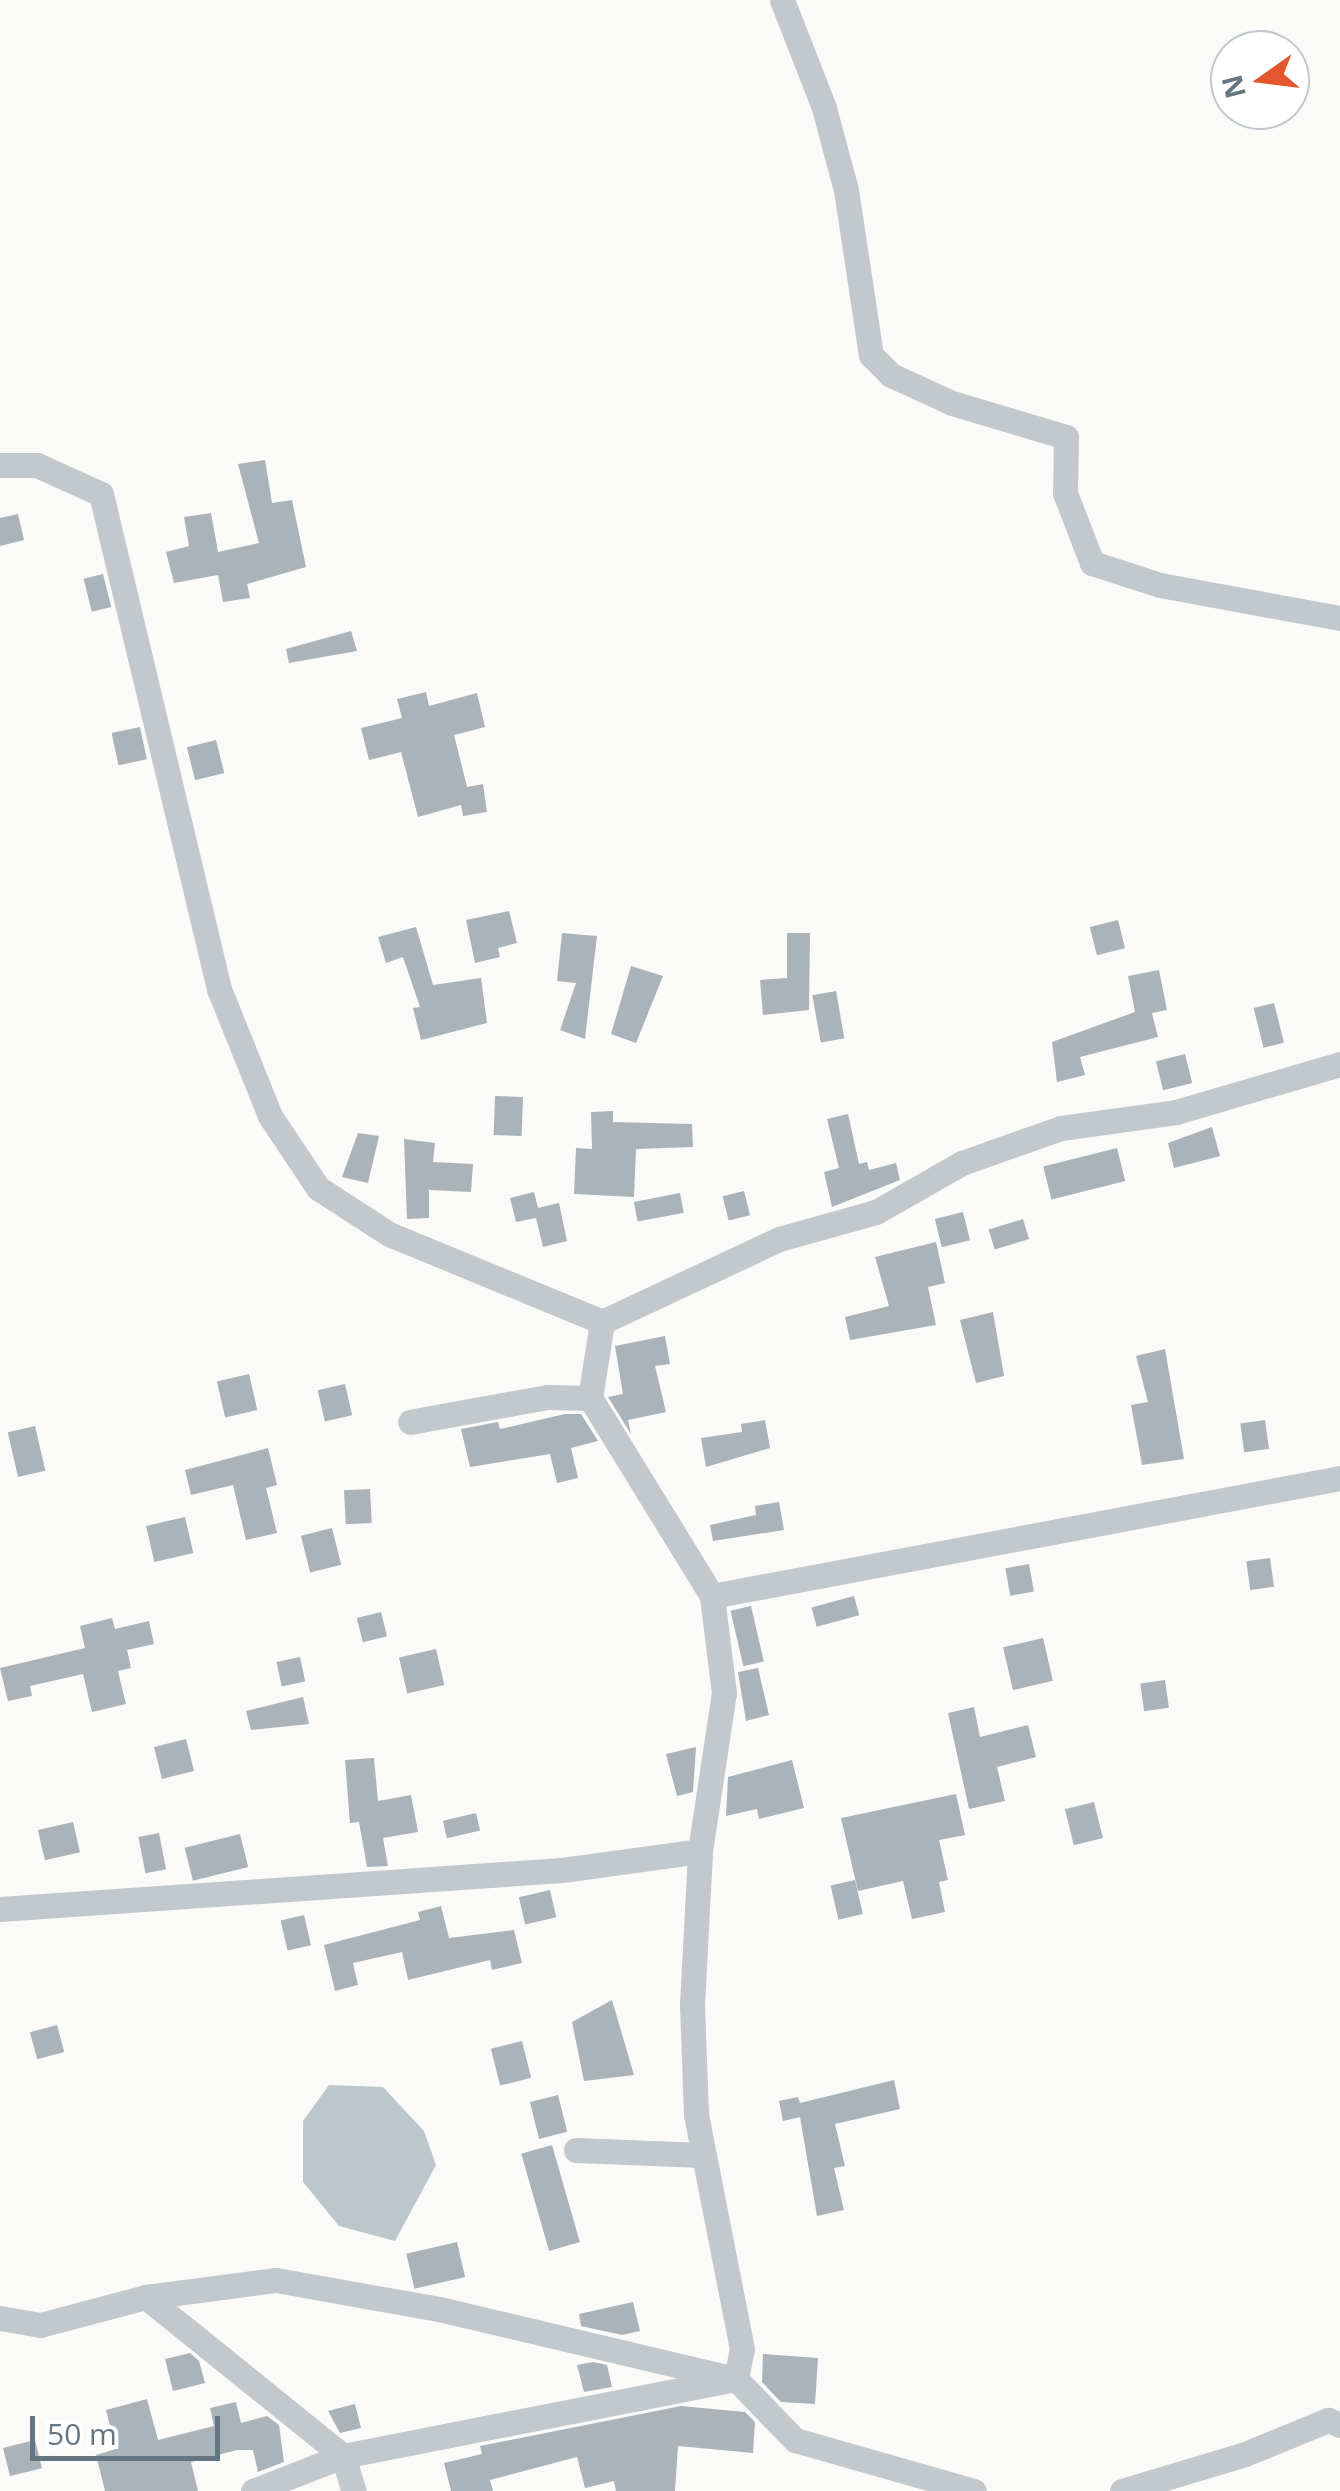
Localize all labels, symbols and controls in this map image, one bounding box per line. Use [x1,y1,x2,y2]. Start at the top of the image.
north arrow [1210,30,1310,130]
text: N [1212,71,1254,102]
scale bar [35,2396,225,2458]
text: 50 m [47,2413,117,2454]

